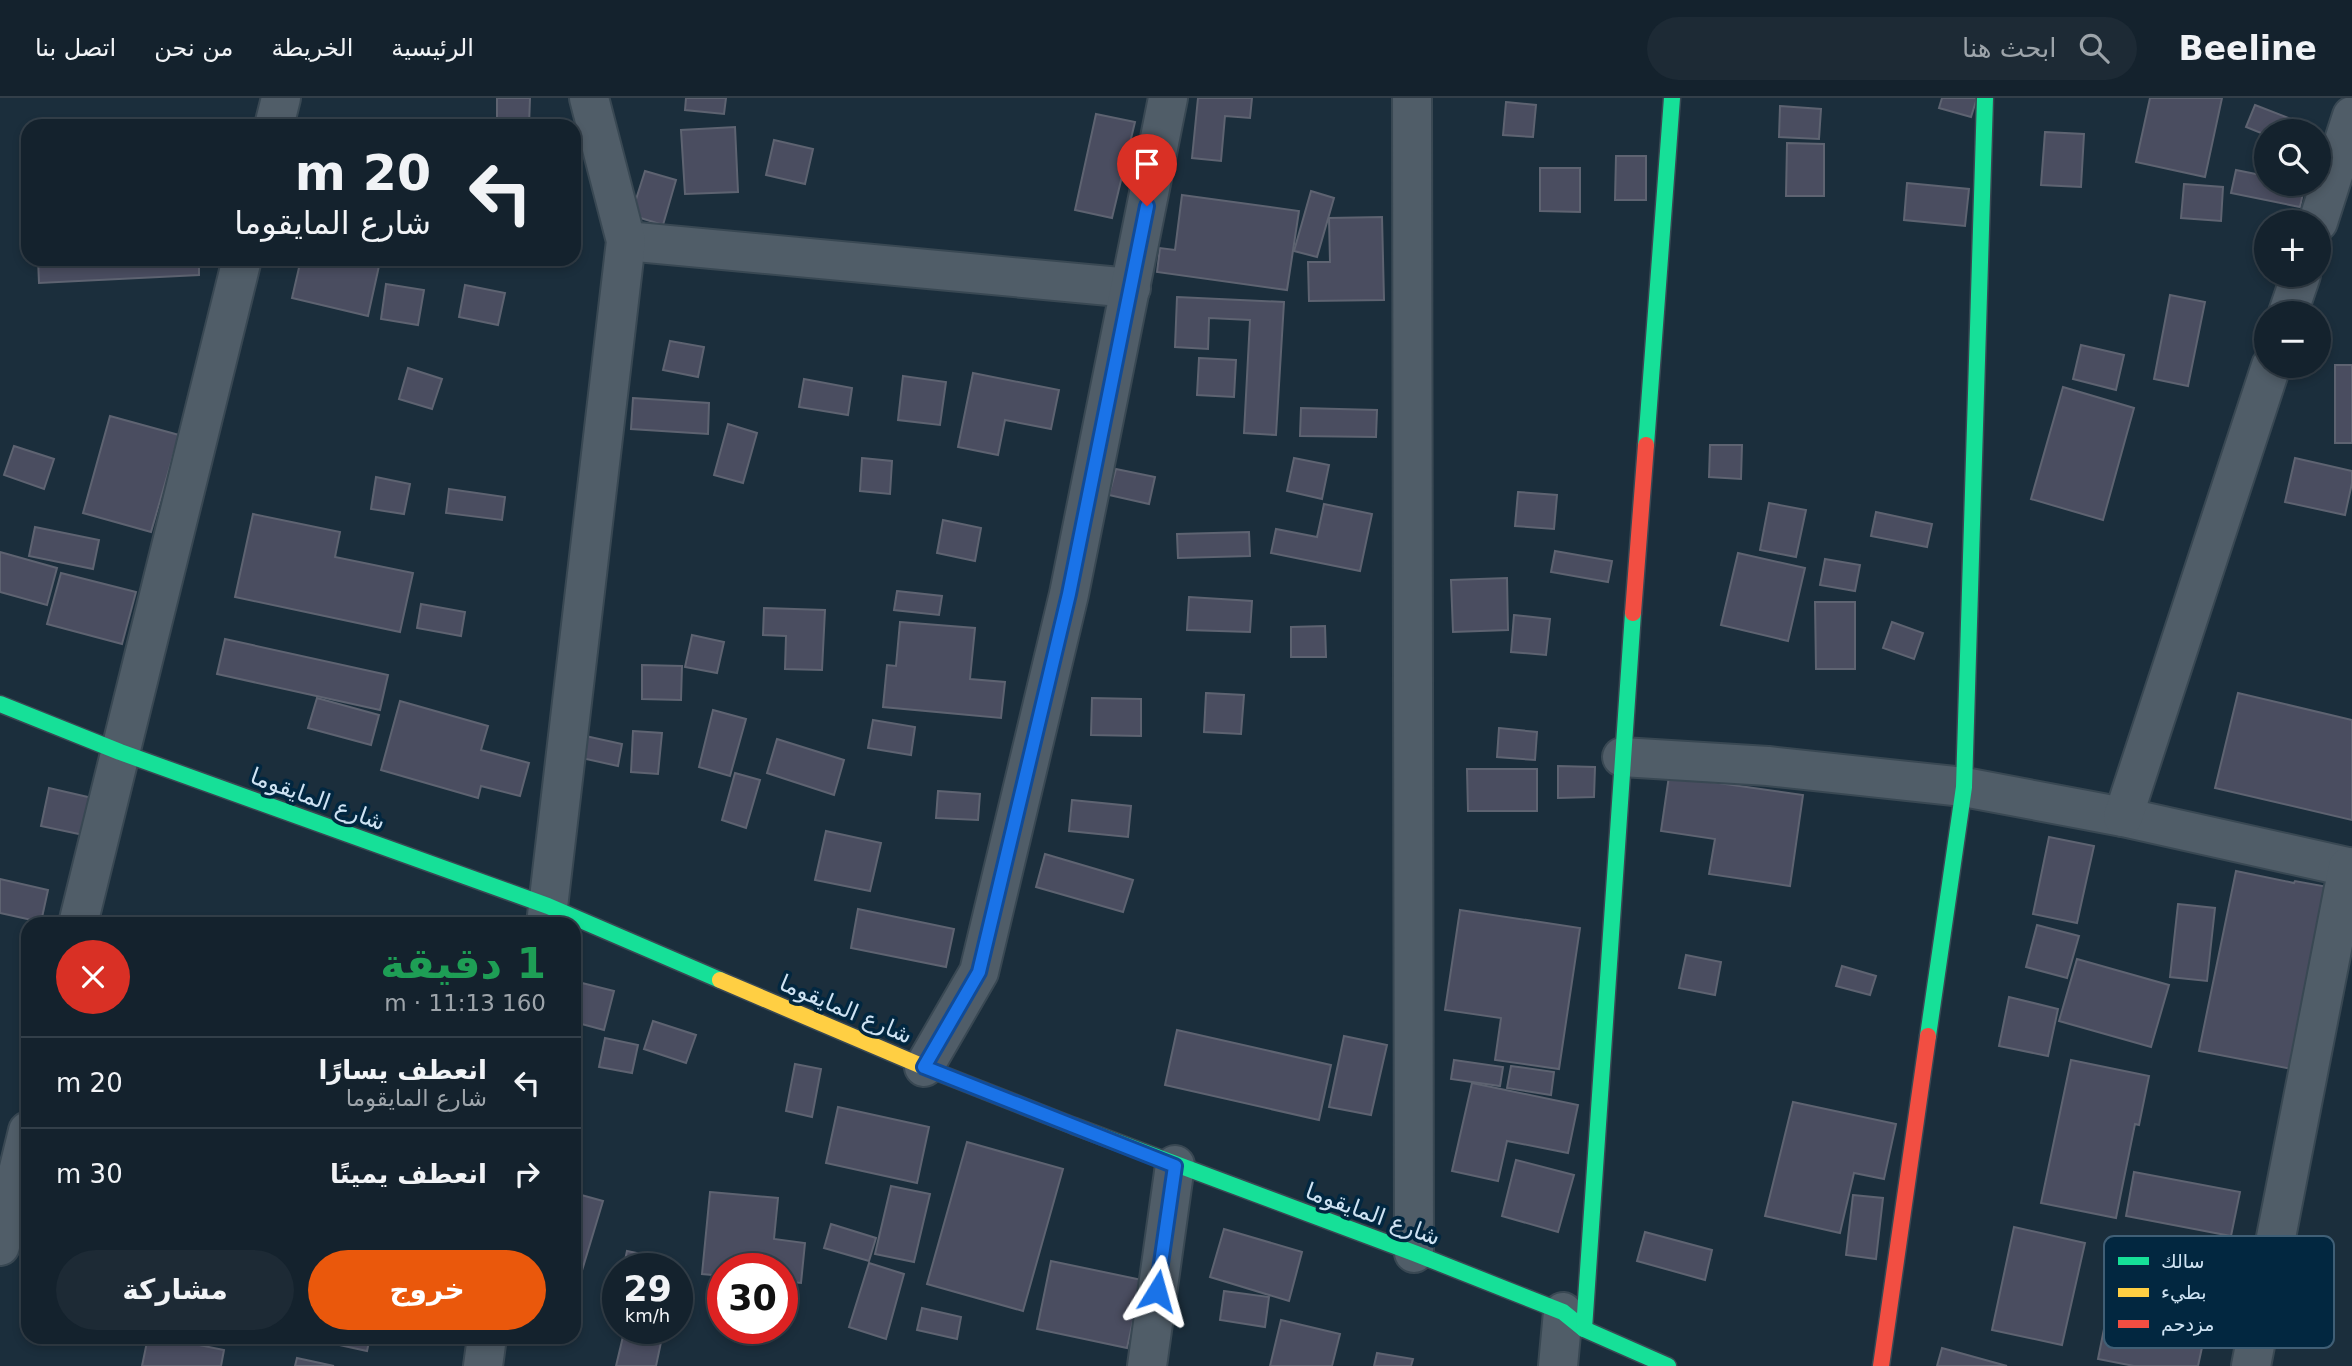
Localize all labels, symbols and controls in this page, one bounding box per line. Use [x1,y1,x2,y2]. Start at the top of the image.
search box [1647,17,2137,80]
icon: search [2075,29,2113,67]
text: Beeline [2179,29,2317,68]
text: ابحث هنا [1962,33,2057,63]
text: اتصل بنا [35,34,116,62]
text: من نحن [154,34,233,62]
text: الخريطة [271,34,353,62]
text: الرئيسية [391,34,474,62]
map controls [2254,119,2331,378]
button: search [2254,119,2331,196]
pin [1117,134,1177,206]
text: 20 m [295,145,431,202]
icon: arrive [1128,145,1166,183]
icon: left [455,147,546,238]
text: شارع المايقوما [234,204,431,242]
button: + [2254,210,2331,287]
button: − [2254,301,2331,378]
street label: شارع المايقوما [247,763,389,836]
text: 1 دقيقة [380,939,546,988]
button: close [56,940,130,1014]
street label: شارع المايقوما [775,969,916,1050]
text: 160 m · 11:13 [384,990,546,1016]
text: انعطف يسارًا [318,1055,487,1085]
icon: left [508,1064,546,1102]
text: 20 m [56,1068,123,1098]
text: شارع المايقوما [346,1085,487,1111]
icon: right [508,1155,546,1193]
text: 30 m [56,1159,123,1189]
text: انعطف يمينًا [330,1159,487,1189]
street label: شارع المايقوما [1302,1178,1444,1251]
legend [2104,1236,2334,1348]
button: مشاركة [56,1250,294,1330]
button: خروج [308,1250,546,1330]
text: سالك [2161,1250,2205,1272]
speed limit sign: 30 [707,1253,798,1344]
position arrow [1120,1254,1194,1328]
text: 29 [623,1269,672,1309]
text: بطيء [2161,1281,2207,1304]
text: km/h [625,1305,670,1326]
text: مزدحم [2161,1313,2215,1336]

